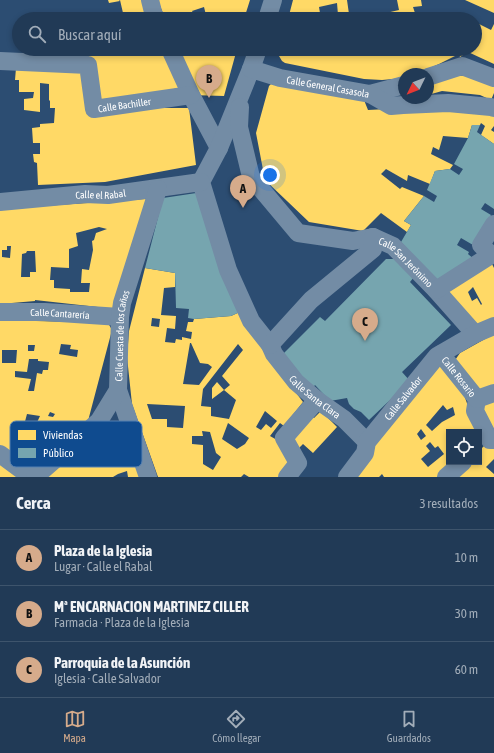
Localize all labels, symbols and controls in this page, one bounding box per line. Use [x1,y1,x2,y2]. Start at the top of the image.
search box [12,12,482,56]
icon: search [26,23,48,45]
text: Buscar aquí [58,26,121,43]
pin: B [196,65,222,98]
north arrow [398,68,434,104]
street label: Calle General Casasola [286,74,370,100]
street label: Calle Bachiller [97,96,152,114]
your location [260,165,280,185]
pin: A [230,175,256,208]
street label: Calle el Rabal [75,188,127,201]
street label: Calle San Jerónimo [377,235,435,290]
street label: Calle Cuesta de los Caños [113,288,132,381]
street label: Calle Cantarería [30,307,90,321]
pin: C [352,308,378,341]
street label: Calle Rosario [439,355,478,399]
street label: Calle Santa Clara [287,373,343,421]
street label: Calle Salvador [382,373,425,422]
legend [10,421,142,467]
text: Viviendas [43,429,83,441]
map controls [446,429,482,465]
button: locate [446,429,482,465]
text: Público [43,447,74,459]
text: Cerca [16,493,51,513]
text: 3 resultados [419,496,478,511]
text: Plaza de la Iglesia [54,542,152,559]
text: A [26,550,32,565]
text: 10 m [455,550,478,565]
text: Lugar · Calle el Rabal [54,559,153,574]
text: Mª ENCARNACION MARTINEZ CILLER [54,598,249,615]
text: B [26,606,32,621]
text: 30 m [455,606,478,621]
text: Farmacia · Plaza de la Iglesia [54,615,190,630]
text: Parroquia de la Asunción [54,654,190,671]
text: C [26,662,32,677]
text: 60 m [455,662,478,677]
text: Iglesia · Calle Salvador [54,671,161,686]
tab: Mapa [63,708,86,744]
tab: Cómo llegar [212,708,261,744]
tab: Guardados [387,708,431,744]

